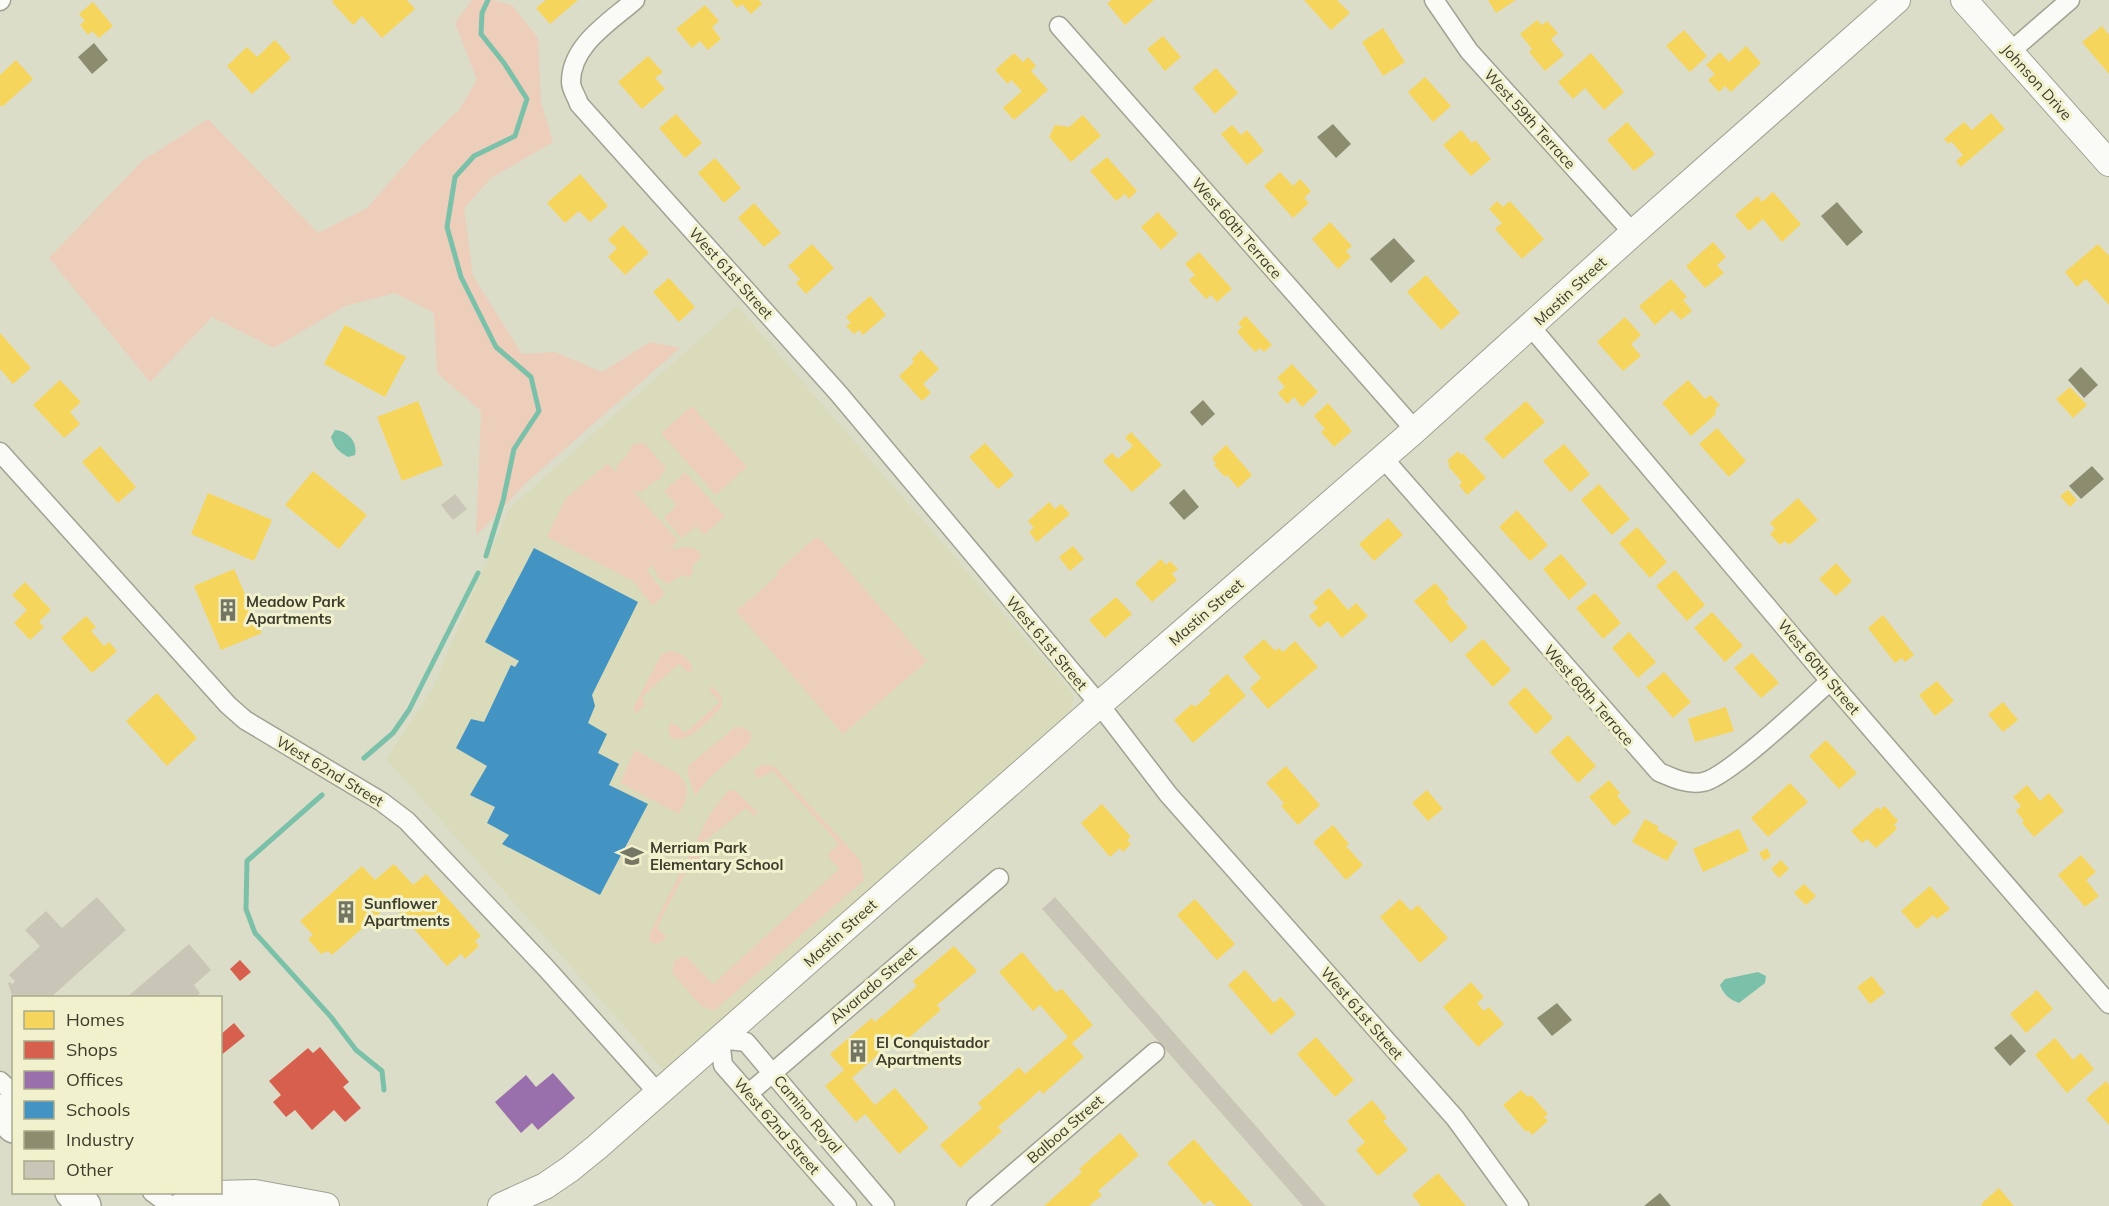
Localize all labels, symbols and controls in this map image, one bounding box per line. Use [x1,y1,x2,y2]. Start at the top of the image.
street label: Johnson Drive [1998,40,2076,124]
street label: West 59th Terrace [1480,65,1580,173]
street label: West 60th Terrace [1188,174,1286,282]
street label: West 61st Street [685,223,777,323]
street label: Mastin Street [1530,253,1610,329]
street label: Mastin Street [1165,575,1247,649]
place label: Meadow Park Apartments [246,592,346,628]
street label: West 61st Street [1002,592,1092,694]
building icon: Meadow Park Apartments [215,597,241,623]
street label: West 60th Street [1774,616,1864,718]
street label: West 60th Terrace [1540,641,1638,749]
street label: West 62nd Street [273,732,387,810]
place label: Merriam Park Elementary School [650,838,783,874]
school or university icon: Merriam Park Elementary School [619,843,645,869]
place label: Sunflower Apartments [364,894,450,930]
street label: Mastin Street [799,895,881,971]
building icon: Sunflower Apartments [333,899,359,925]
street label: Alvarado Street [826,942,920,1028]
street label: West 61st Street [1317,963,1407,1063]
legend [12,996,222,1194]
text: Homes [66,1008,125,1031]
place label: El Conquistador Apartments [876,1033,989,1069]
text: Shops [66,1038,118,1061]
building icon: El Conquistador Apartments [845,1038,871,1064]
text: Offices [66,1068,124,1091]
street label: Camino Royal [770,1071,846,1157]
street label: West 62nd Street [730,1074,824,1178]
street label: Balboa Street [1023,1091,1107,1167]
text: Schools [66,1098,131,1121]
text: Industry [66,1128,135,1151]
text: Other [66,1158,114,1181]

